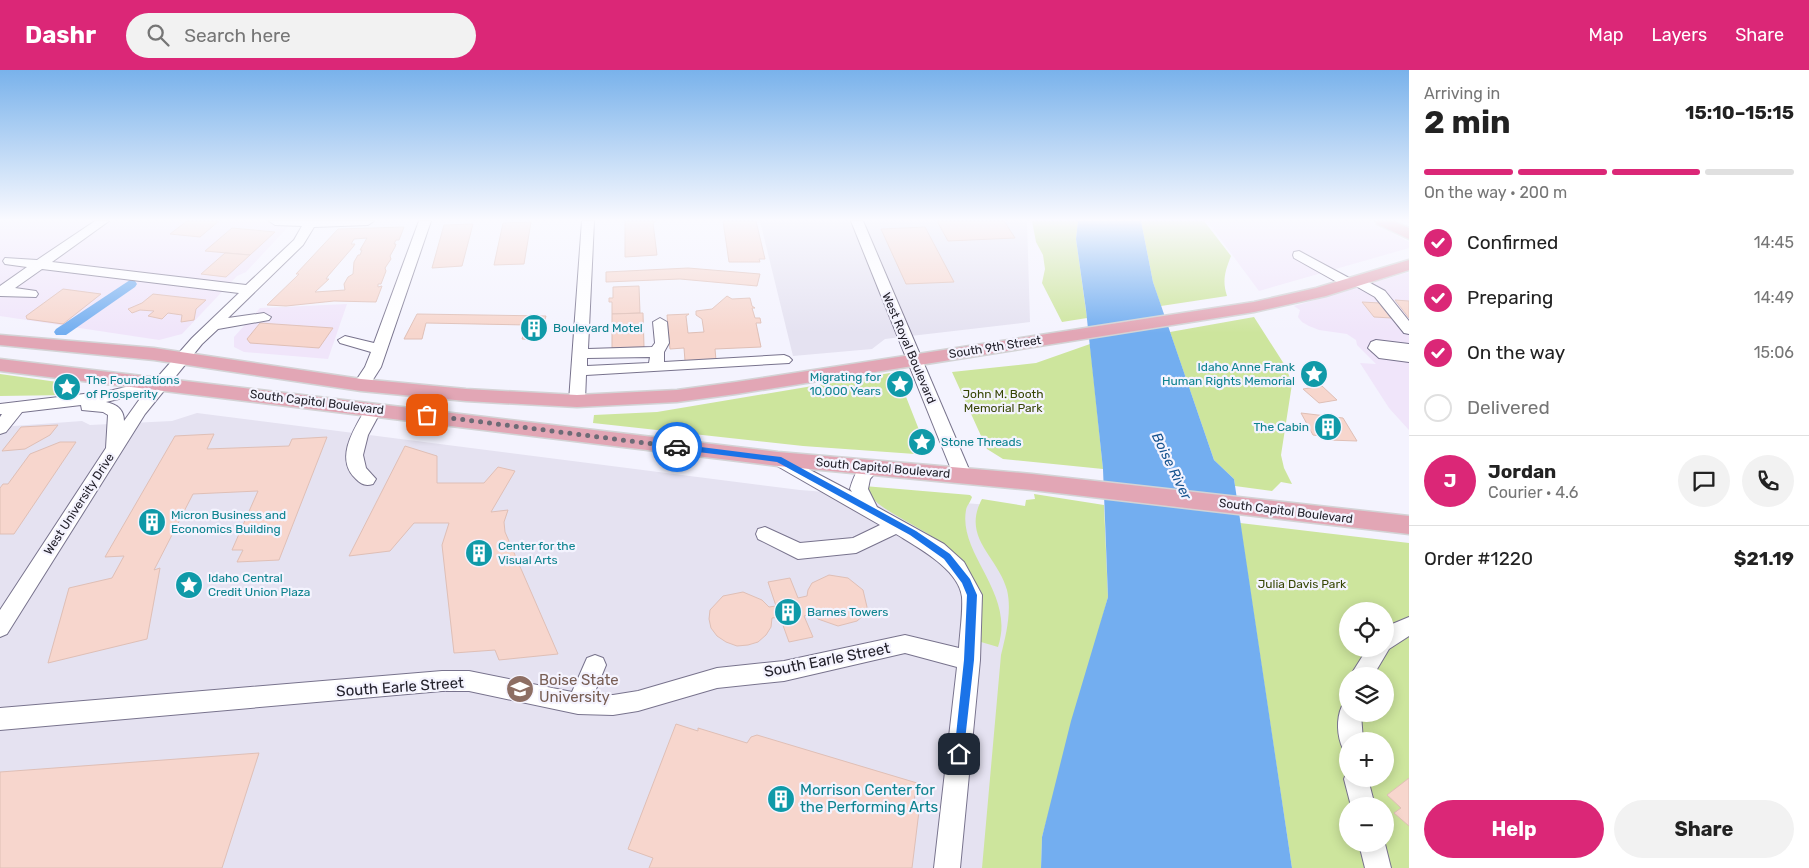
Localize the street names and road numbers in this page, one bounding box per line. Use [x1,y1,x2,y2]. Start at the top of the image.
street label: West Royal Boulevard [879,290,939,406]
street label: South 9th Street [948,333,1042,361]
street label: South Capitol Boulevard [249,387,385,417]
street label: West University Drive [41,450,117,557]
street label: South Capitol Boulevard [815,455,951,481]
street label: South Capitol Boulevard [1218,496,1354,526]
street label: South Earle Street [763,639,892,681]
street label: South Earle Street [336,674,465,700]

